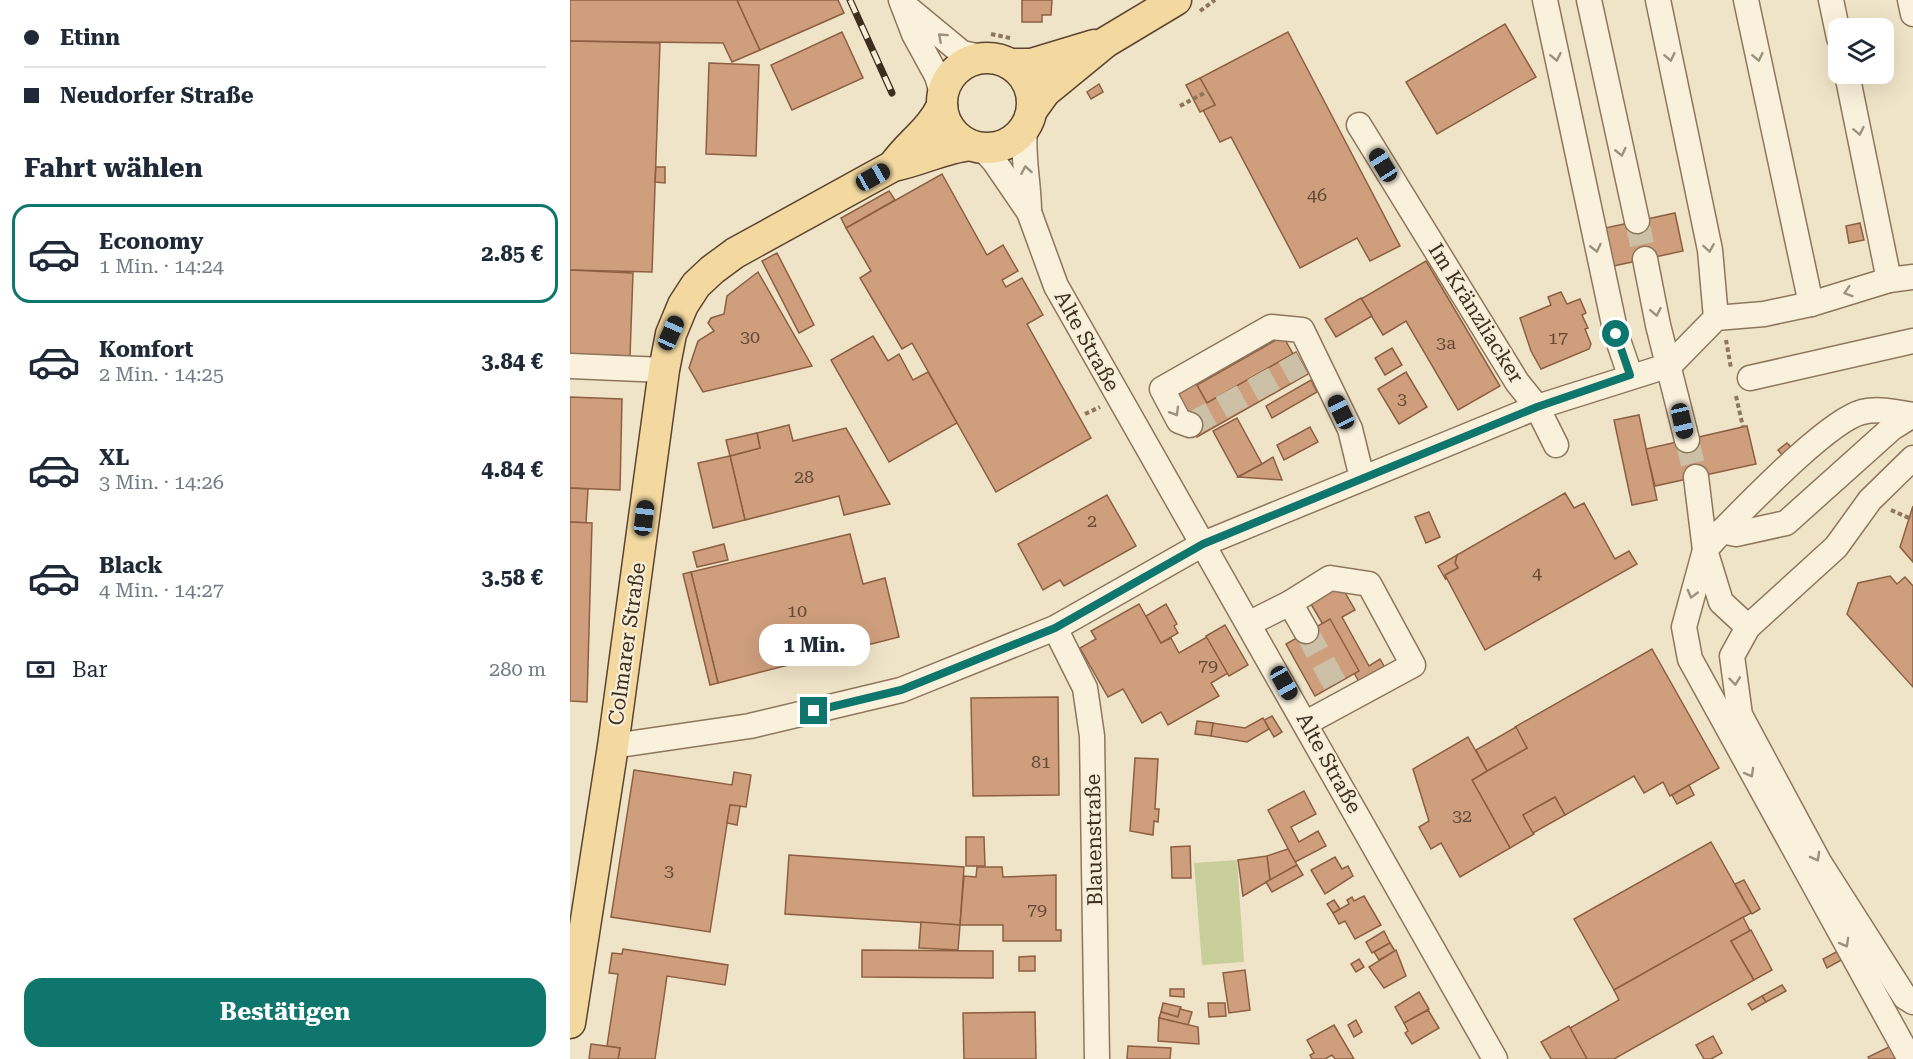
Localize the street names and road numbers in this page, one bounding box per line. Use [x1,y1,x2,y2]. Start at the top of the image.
street label: Im Kränzliacker [1423,239,1529,387]
street label: Alte Straße [1050,287,1124,395]
street label: Colmarer Straße [604,561,650,727]
street label: Alte Straße [1292,709,1366,817]
street label: Blauenstraße [1081,774,1107,906]

